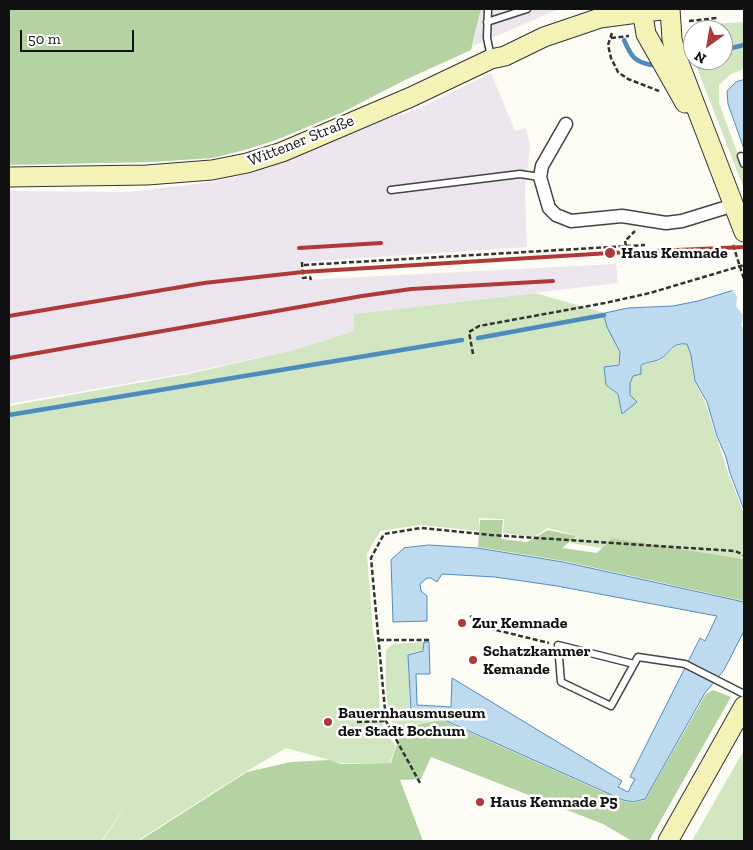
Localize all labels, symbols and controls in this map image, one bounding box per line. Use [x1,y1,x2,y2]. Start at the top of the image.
scale bar [22,20,136,52]
north arrow [683,20,733,70]
text: 50 m [28,30,61,48]
text: N [691,47,709,67]
street label: Wittener Straße [245,111,357,171]
place label: Haus Kemnade [621,243,728,263]
marker: Haus Kemnade [603,246,617,260]
place label: Zur Kemnade [472,613,567,633]
marker: Zur Kemnade [456,617,468,629]
place label: Schatzkammer Kemande [483,641,591,679]
marker: Schatzkammer Kemande [467,654,479,666]
place label: Bauernhausmuseum der Stadt Bochum [338,703,486,741]
marker: Bauernhausmuseum der Stadt Bochum [322,716,334,728]
place label: Haus Kemnade P5 [490,792,618,812]
marker: Haus Kemnade P5 [474,796,486,808]

